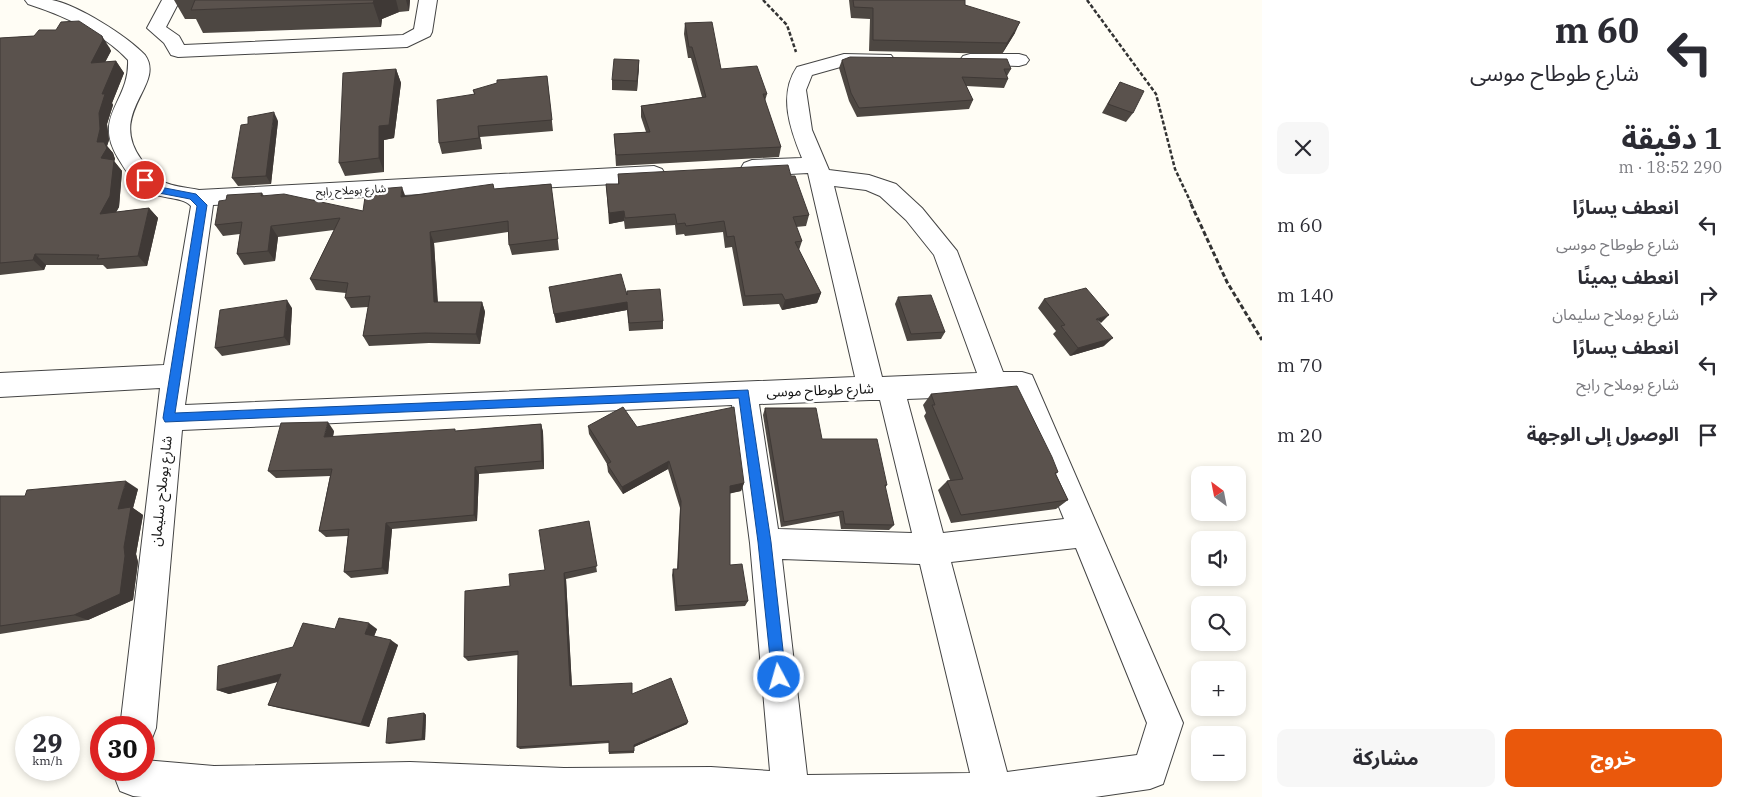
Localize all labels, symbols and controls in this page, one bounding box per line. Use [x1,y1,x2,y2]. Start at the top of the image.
text: 60 m [1555,7,1639,53]
icon: left [1657,20,1722,85]
text: شارع طوطاح موسى [1470,58,1639,87]
text: 1 دقيقة [1622,118,1722,157]
button: close [1277,122,1329,174]
text: 290 m · 18:52 [1619,157,1722,177]
pin [124,159,166,201]
icon: arrive [131,166,159,194]
street label: شارع بوملاح رابح [315,181,387,200]
text: انعطف يسارًا [1573,195,1679,219]
icon: left [1694,211,1722,239]
text: 60 m [1277,213,1322,237]
text: شارع طوطاح موسى [1556,234,1679,254]
text: انعطف يمينًا [1577,265,1679,289]
icon: right [1694,281,1722,309]
text: 140 m [1277,283,1334,307]
text: شارع بوملاح سليمان [1552,304,1679,324]
text: انعطف يسارًا [1573,335,1679,359]
icon: left [1694,351,1722,379]
text: 70 m [1277,353,1322,377]
text: شارع بوملاح رابح [1576,374,1679,394]
street label: شارع طوطاح موسى [766,379,874,403]
icon: arrive [1694,421,1722,449]
text: الوصول إلى الوجهة [1527,422,1679,446]
text: 20 m [1277,423,1322,447]
street label: شارع بوملاح سليمان [146,435,178,547]
north arrow [1191,466,1246,521]
map controls [1191,466,1246,781]
button: sound [1191,531,1246,586]
button: search [1191,596,1246,651]
position arrow [752,650,804,702]
button: + [1191,661,1246,716]
speed limit sign: 30 [90,716,155,781]
text: 29 [32,726,63,759]
button: − [1191,726,1246,781]
button: مشاركة [1277,729,1495,787]
button: خروج [1505,729,1722,787]
text: km/h [32,753,63,768]

